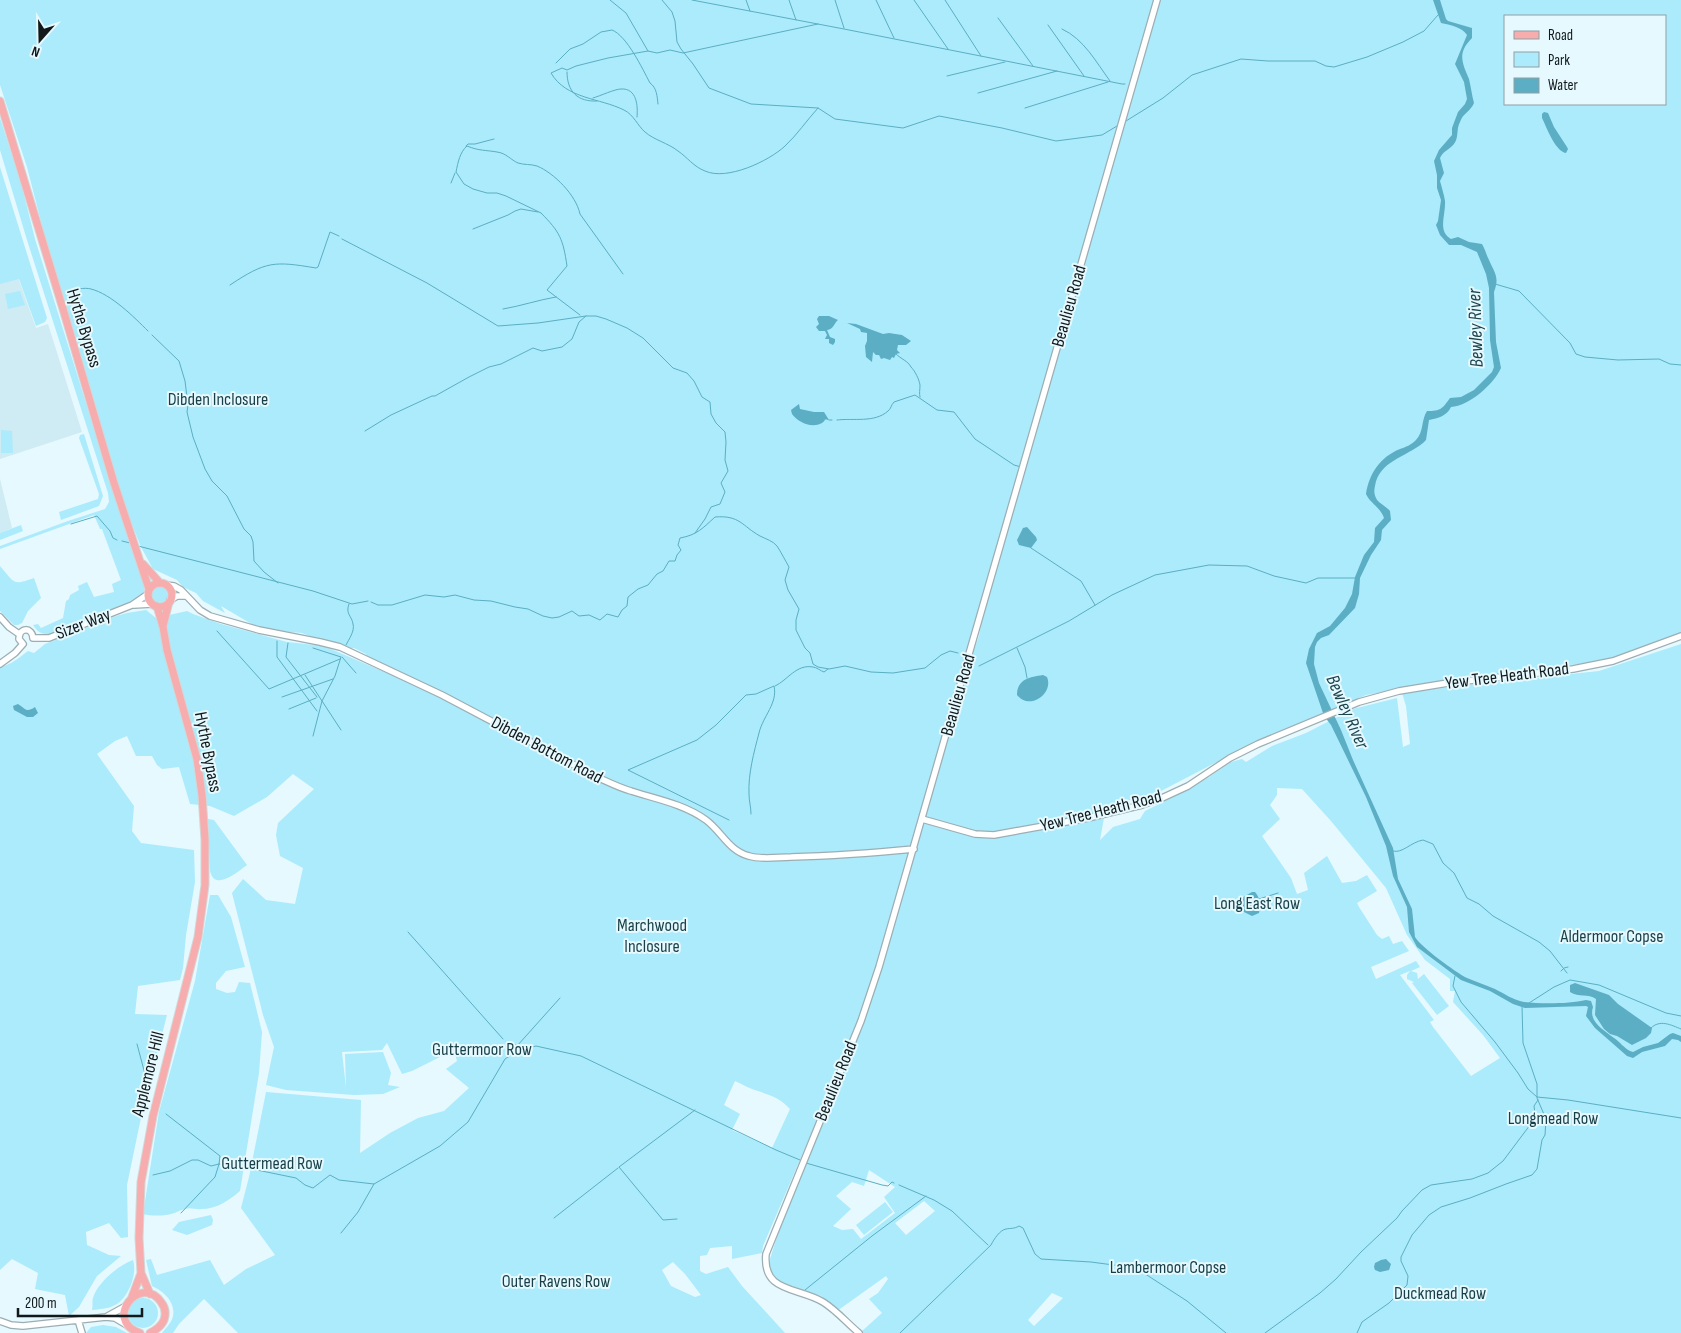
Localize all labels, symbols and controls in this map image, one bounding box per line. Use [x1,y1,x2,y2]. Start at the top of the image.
north arrow [15,15,65,65]
legend [1504,15,1666,105]
text: Road [1548,26,1573,45]
text: N [29,42,42,61]
text: Park [1548,51,1570,70]
text: Water [1548,76,1579,95]
street label: Beaulieu Road [1047,263,1091,349]
street label: Hythe Bypass [62,286,106,370]
water label: Bewley River [1463,288,1489,368]
park label: Dibden Inclosure [168,389,268,410]
street label: Sizer Way [52,604,114,644]
street label: Beaulieu Road [936,652,980,738]
street label: Yew Tree Heath Road [1444,658,1570,694]
water label: Bewley River [1320,671,1374,753]
street label: Hythe Bypass [190,710,226,794]
street label: Dibden Bottom Road [488,712,606,788]
street label: Yew Tree Heath Road [1038,786,1164,836]
park label: Long East Row [1214,893,1300,914]
park label: Marchwood Inclosure [617,915,687,957]
park label: Aldermoor Copse [1560,926,1663,947]
street label: Applemore Hill [127,1029,169,1120]
street label: Beaulieu Road [810,1038,862,1124]
park label: Guttermoor Row [432,1039,532,1060]
park label: Longmead Row [1508,1108,1598,1129]
park label: Guttermead Row [221,1153,323,1174]
park label: Lambermoor Copse [1110,1257,1226,1278]
park label: Outer Ravens Row [502,1271,610,1292]
park label: Duckmead Row [1394,1283,1486,1304]
scale bar [18,1286,141,1318]
text: 200 m [25,1294,57,1313]

